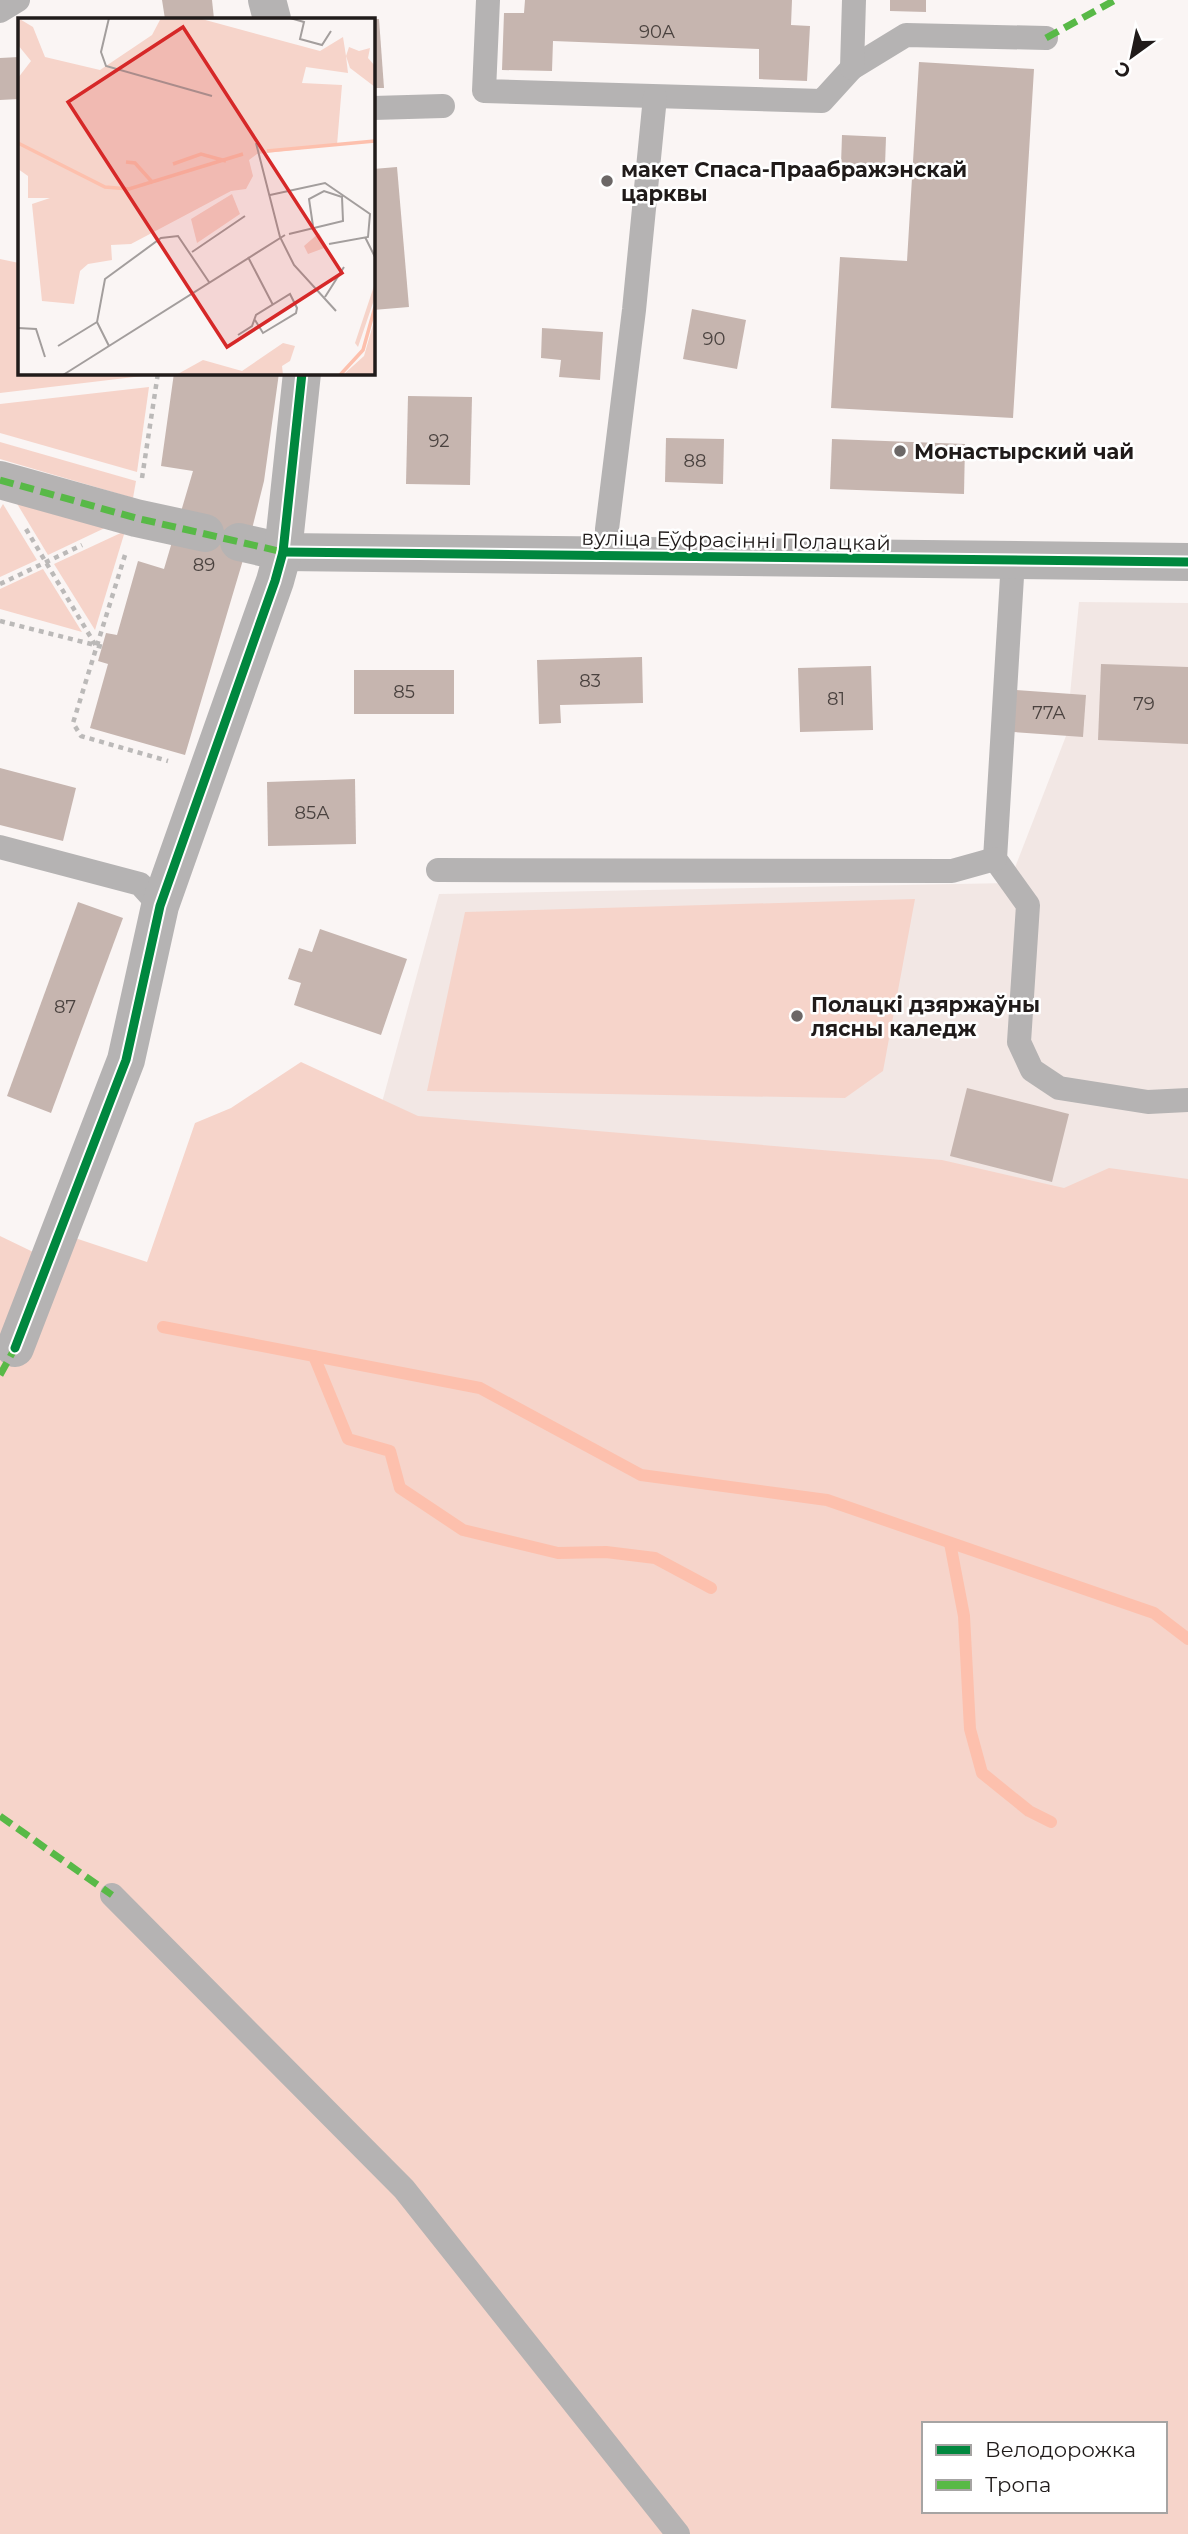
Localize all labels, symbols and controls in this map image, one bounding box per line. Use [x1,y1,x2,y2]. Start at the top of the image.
inset map [18,18,374,374]
house number: 90А [639,21,676,43]
north arrow [1097,21,1167,91]
text: С [1111,56,1135,83]
place label: макет Спаса-Праабражэнскай царквы [621,157,967,206]
marker: макет Спаса-Праабражэнскай царквы [599,173,615,189]
house number: 90 [703,328,725,350]
house number: 92 [428,430,450,452]
place label: Монастырский чай [914,439,1134,464]
marker: Монастырский чай [892,443,908,459]
house number: 88 [684,450,706,472]
street label: вуліца Еўфрасінні Полацкай [581,525,891,555]
house number: 89 [193,554,215,576]
house number: 83 [579,670,601,692]
house number: 85 [393,681,415,703]
house number: 81 [827,688,845,710]
house number: 79 [1133,693,1155,715]
house number: 77А [1032,702,1066,724]
house number: 85А [294,802,330,824]
place label: Полацкі дзяржаўны лясны каледж [811,992,1040,1041]
house number: 87 [54,996,76,1018]
marker: Полацкі дзяржаўны лясны каледж [789,1008,805,1024]
legend [922,2422,1167,2513]
text: Велодорожка [985,2437,1136,2462]
text: Тропа [985,2472,1051,2497]

